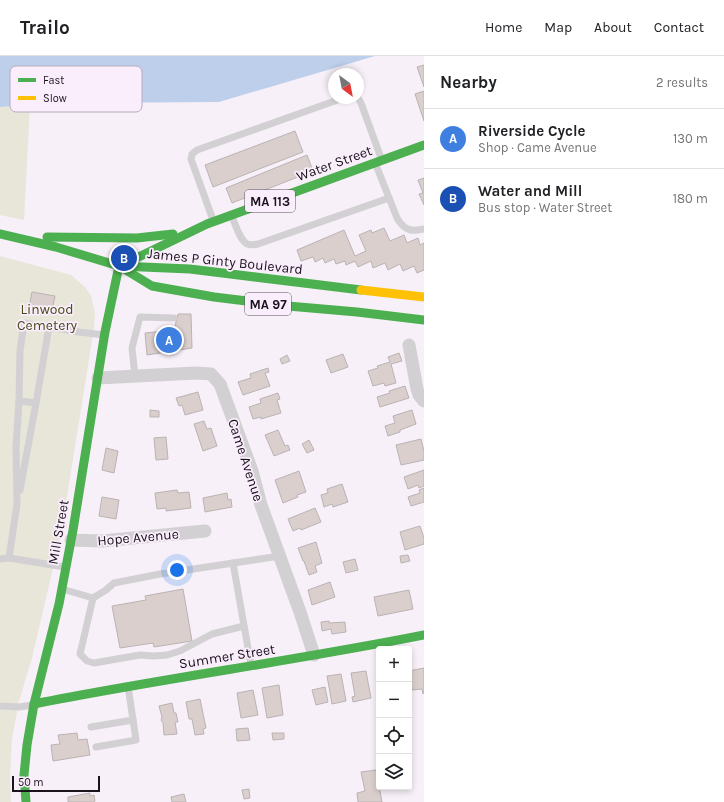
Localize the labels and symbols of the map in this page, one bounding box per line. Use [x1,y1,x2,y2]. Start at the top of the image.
legend [10,66,142,112]
north arrow [328,68,364,104]
text: Fast [43,74,64,87]
text: Slow [43,92,67,105]
street label: Water Street [294,142,374,185]
road number: MA 113 [245,190,295,212]
pin: B [111,243,137,273]
street label: James P Ginty Boulevard [146,245,304,278]
road number: MA 97 [245,293,291,315]
park label: Linwood Cemetery [17,301,78,334]
pin: A [156,325,182,355]
street label: Came Avenue [224,417,267,504]
street label: Mill Street [44,498,73,566]
street label: Hope Avenue [97,525,180,550]
your location [167,560,187,580]
street label: Summer Street [178,641,276,672]
scale bar [12,774,100,793]

